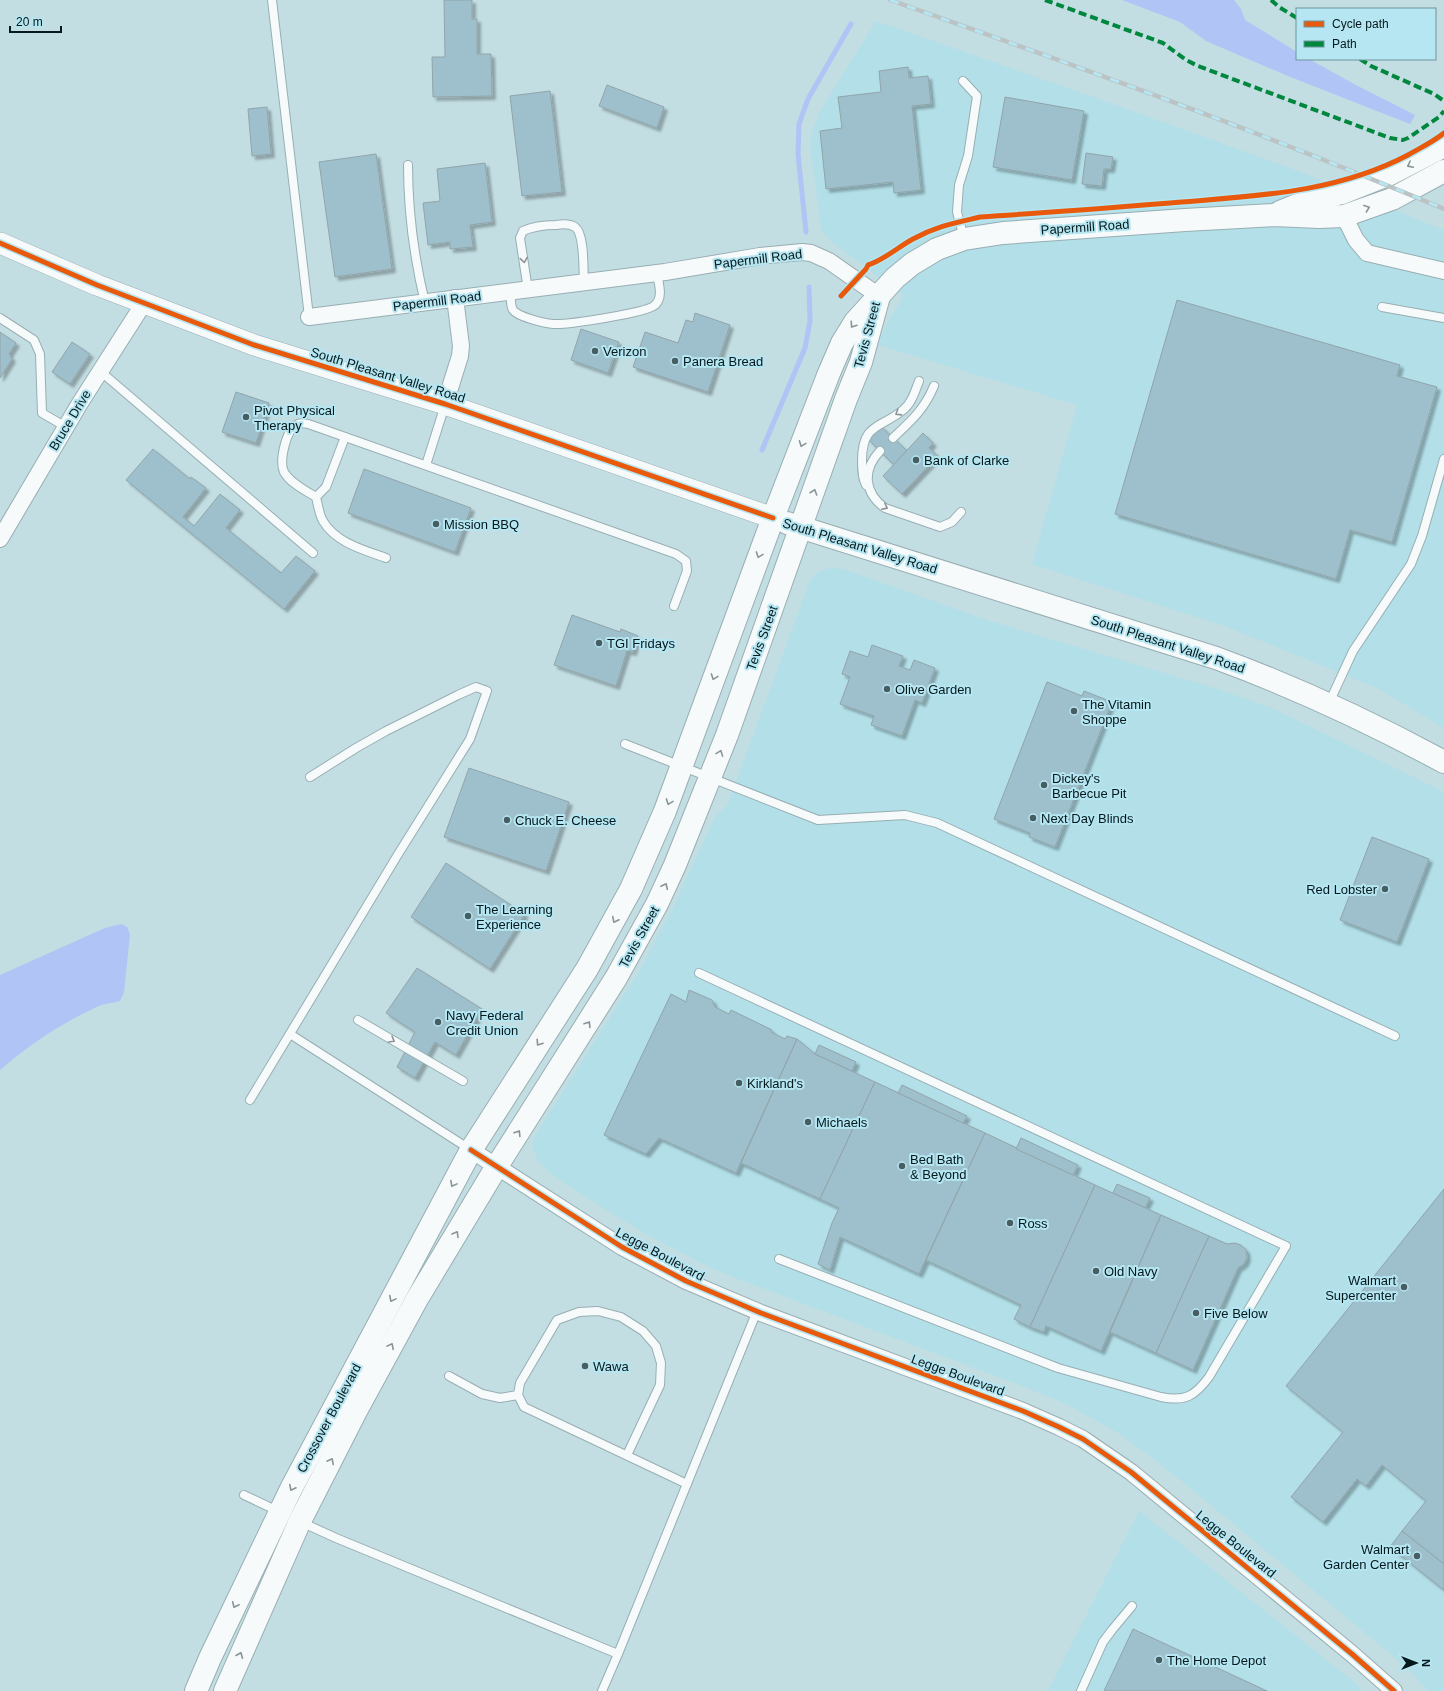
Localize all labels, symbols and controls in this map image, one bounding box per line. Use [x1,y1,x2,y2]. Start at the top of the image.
scale bar [10,8,61,34]
legend [1296,8,1436,60]
text: 20 m [16,15,43,29]
text: Cycle path [1332,17,1389,31]
text: Path [1332,37,1357,51]
one-way arrow [1407,160,1414,168]
one-way arrow [1364,204,1371,213]
street label: Papermill Road [1040,216,1130,238]
street label: Papermill Road [713,246,803,272]
one-way arrow [519,257,528,264]
street label: Papermill Road [392,288,482,314]
street label: Tevis Street [851,300,883,370]
one-way arrow [850,321,858,328]
street label: South Pleasant Valley Road [309,344,467,406]
place label: Verizon [603,344,646,359]
marker: Verizon [590,346,600,356]
place label: Panera Bread [683,354,763,369]
marker: Panera Bread [670,356,680,366]
street label: Bruce Drive [46,387,94,453]
place label: Pivot Physical Therapy [254,403,335,433]
one-way arrow [896,408,903,415]
marker: Pivot Physical Therapy [241,412,251,422]
one-way arrow [798,440,806,447]
place label: Bank of Clarke [924,453,1009,468]
marker: Bank of Clarke [911,455,921,465]
one-way arrow [809,488,817,495]
one-way arrow [881,503,889,510]
street label: South Pleasant Valley Road [781,515,939,577]
place label: Mission BBQ [444,517,519,532]
marker: Mission BBQ [431,519,441,529]
one-way arrow [756,551,764,558]
street label: Tevis Street [743,603,781,672]
street label: South Pleasant Valley Road [1089,612,1247,676]
place label: TGI Fridays [607,636,675,651]
marker: TGI Fridays [594,638,604,648]
one-way arrow [711,673,719,680]
place label: Olive Garden [895,682,972,697]
marker: Olive Garden [882,684,892,694]
place label: The Vitamin Shoppe [1082,697,1151,727]
marker: The Vitamin Shoppe [1069,706,1079,716]
one-way arrow [716,750,724,757]
place label: Dickey's Barbecue Pit [1052,771,1127,801]
marker: Dickey's Barbecue Pit [1039,780,1049,790]
one-way arrow [665,798,673,805]
place label: Next Day Blinds [1041,811,1134,826]
place label: Chuck E. Cheese [515,813,616,828]
marker: Next Day Blinds [1028,813,1038,823]
marker: Chuck E. Cheese [502,815,512,825]
place label: Red Lobster [1306,882,1378,897]
one-way arrow [660,883,668,891]
marker: Red Lobster [1380,884,1390,894]
place label: The Learning Experience [476,902,553,932]
street label: Tevis Street [616,903,662,970]
marker: The Learning Experience [463,911,473,921]
one-way arrow [612,916,620,923]
place label: Navy Federal Credit Union [446,1008,523,1038]
marker: Navy Federal Credit Union [433,1017,443,1027]
one-way arrow [583,1021,590,1028]
one-way arrow [388,1035,395,1043]
one-way arrow [537,1038,544,1045]
place label: Kirkland's [747,1076,803,1091]
marker: Kirkland's [734,1078,744,1088]
place label: Michaels [816,1115,868,1130]
marker: Michaels [803,1117,813,1127]
one-way arrow [513,1130,521,1137]
place label: Bed Bath & Beyond [910,1152,966,1182]
marker: Bed Bath & Beyond [897,1161,907,1171]
one-way arrow [450,1180,458,1187]
place label: Ross [1018,1216,1048,1231]
marker: Ross [1005,1218,1015,1228]
street label: Legge Boulevard [613,1224,707,1284]
one-way arrow [452,1231,459,1238]
place label: Old Navy [1104,1264,1158,1279]
marker: Old Navy [1091,1266,1101,1276]
place label: Walmart Supercenter [1325,1273,1397,1303]
marker: Walmart Supercenter [1399,1282,1409,1292]
one-way arrow [389,1295,397,1302]
place label: Five Below [1204,1306,1268,1321]
marker: Five Below [1191,1308,1201,1318]
one-way arrow [387,1343,394,1350]
street label: Legge Boulevard [909,1351,1007,1399]
place label: Wawa [593,1359,629,1374]
street label: Crossover Boulevard [294,1361,364,1475]
marker: Wawa [580,1361,590,1371]
one-way arrow [326,1458,333,1465]
one-way arrow [289,1484,296,1491]
street label: Legge Boulevard [1193,1507,1279,1581]
place label: Walmart Garden Center [1323,1542,1410,1572]
marker: Walmart Garden Center [1412,1551,1422,1561]
one-way arrow [232,1601,240,1608]
north arrow [1396,1643,1436,1683]
one-way arrow [236,1652,244,1659]
place label: The Home Depot [1167,1653,1266,1668]
marker: The Home Depot [1154,1655,1164,1665]
text: N [1420,1659,1432,1667]

